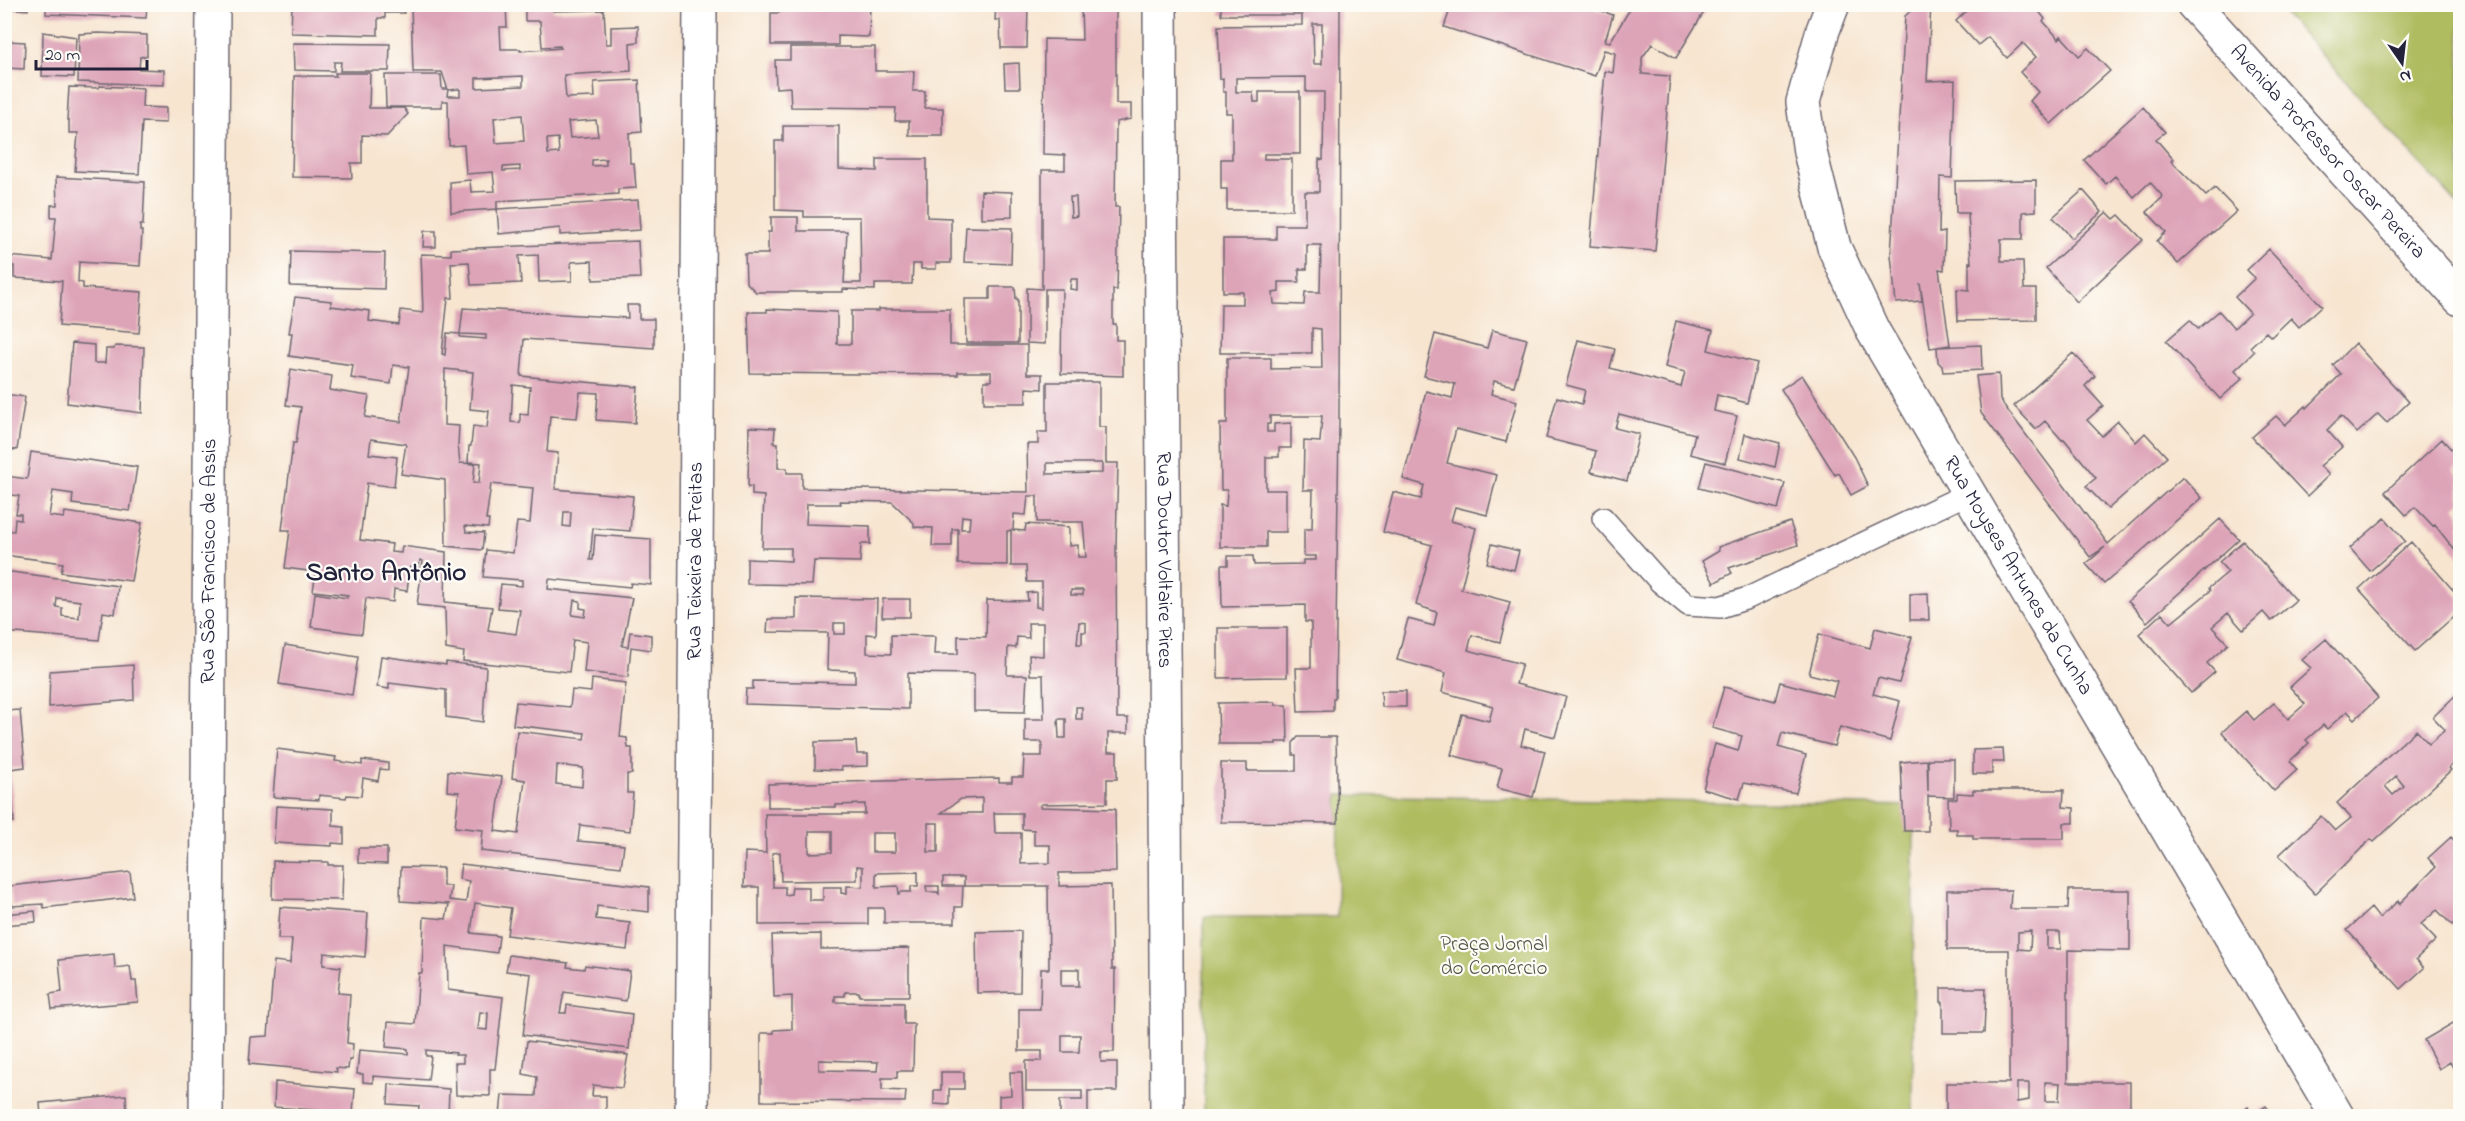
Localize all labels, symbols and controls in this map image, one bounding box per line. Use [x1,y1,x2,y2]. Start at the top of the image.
scale bar [36,33,147,71]
north arrow [2372,33,2432,93]
street label: Avenida Professor Oscar Pereira [2222,38,2432,266]
text: 20 m [45,43,80,69]
text: N [2397,63,2413,89]
street label: Rua São Francisco de Assis [194,438,225,684]
street label: Rua Moyses Antunes da Cunha [1935,451,2100,701]
street label: Rua Doutor Voltaire Pires [1148,452,1179,668]
street label: Rua Teixeira de Freitas [680,462,712,660]
district label: Santo Antônio [306,554,466,593]
park label: Praça Jornal do Comércio [1440,930,1548,984]

